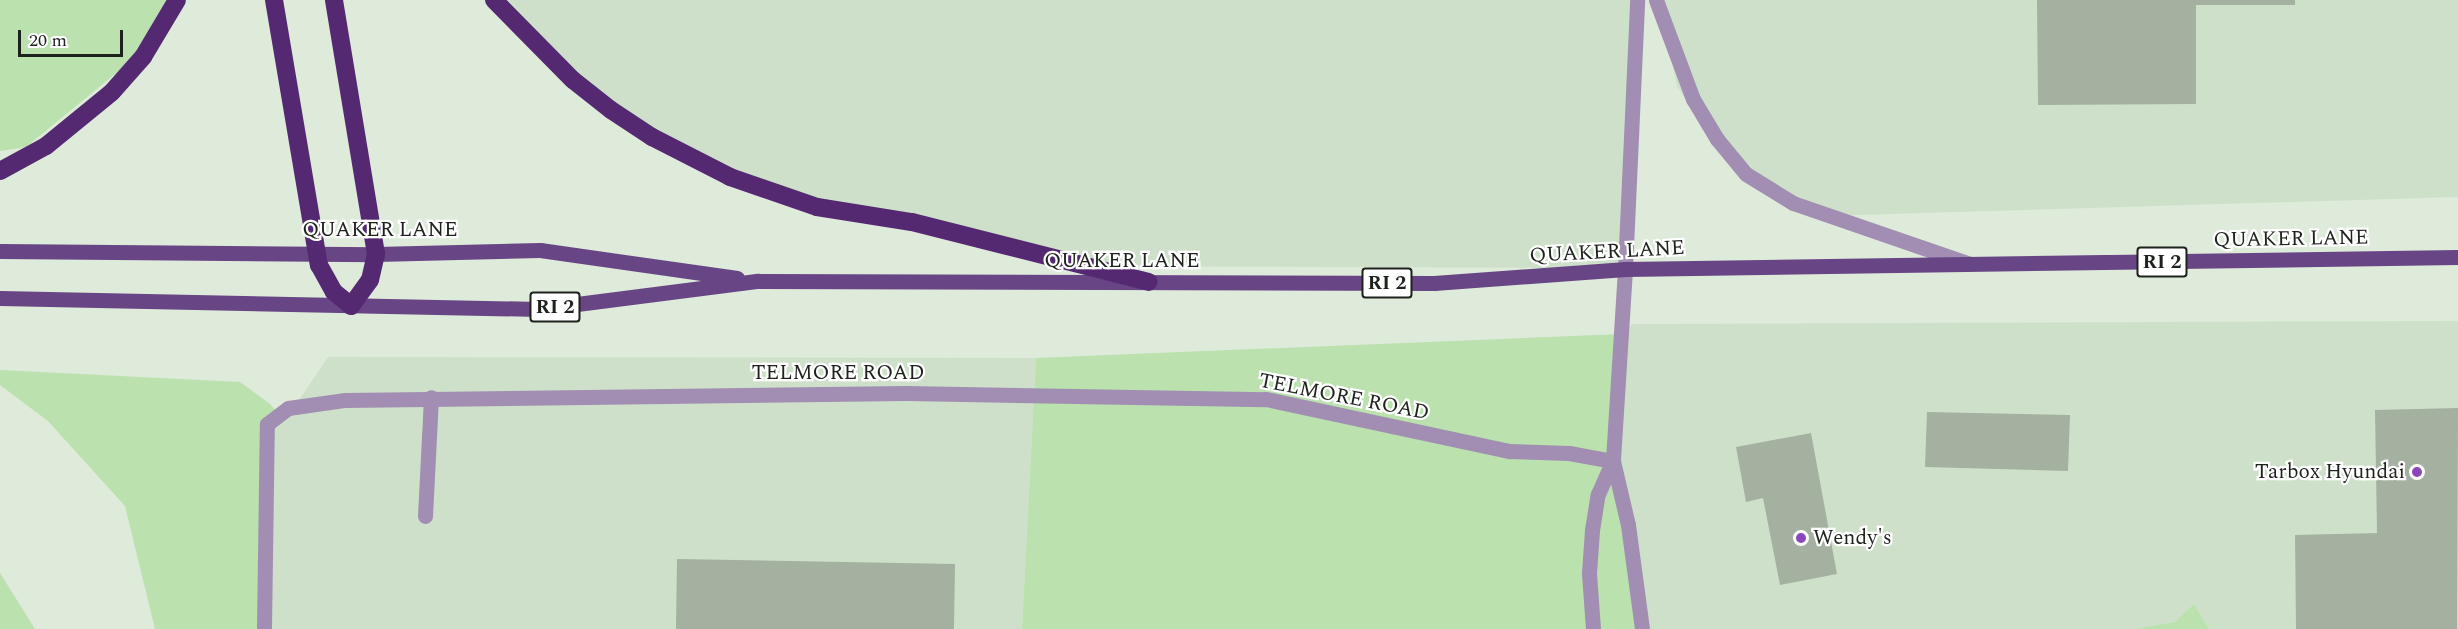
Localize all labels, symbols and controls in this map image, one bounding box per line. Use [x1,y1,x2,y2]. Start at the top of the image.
scale bar [21,18,126,56]
text: 20 m [29,27,67,54]
street label: QUAKER LANE [302,217,458,243]
street label: QUAKER LANE [2213,225,2369,253]
street label: QUAKER LANE [1529,235,1685,269]
road number: RI 2 [2135,245,2189,279]
street label: QUAKER LANE [1044,248,1200,274]
road number: RI 2 [1360,266,1414,300]
road number: RI 2 [528,290,582,324]
street label: TELMORE ROAD [751,360,925,386]
street label: TELMORE ROAD [1257,368,1431,426]
place label: Tarbox Hyundai [2255,459,2405,485]
marker: Tarbox Hyundai [2410,465,2424,479]
place label: Wendy's [1813,525,1892,551]
marker: Wendy's [1794,531,1808,545]

